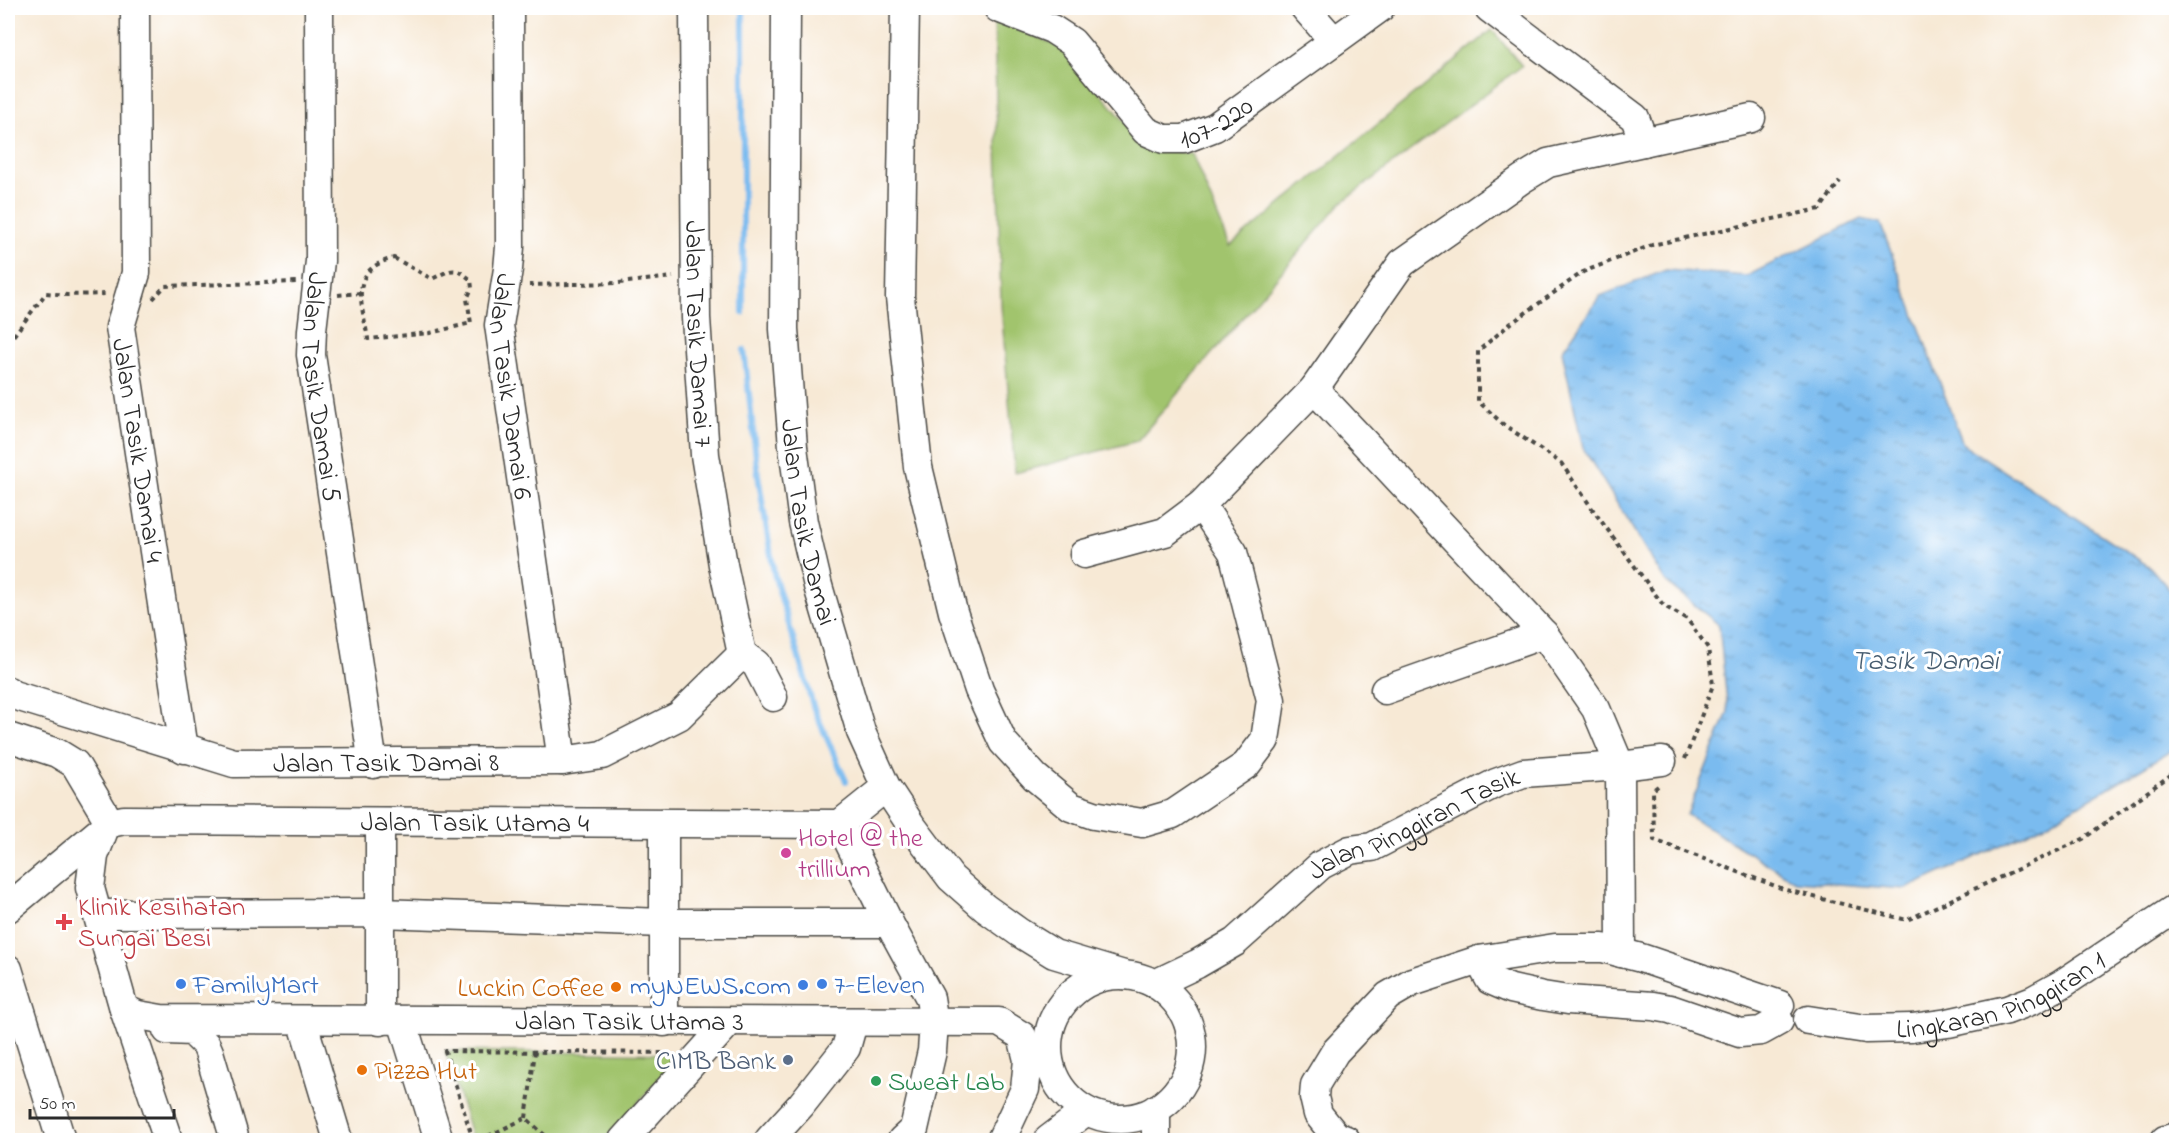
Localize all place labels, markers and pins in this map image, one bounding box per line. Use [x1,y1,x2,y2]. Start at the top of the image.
place label: Hotel @ the trillium [798,820,924,890]
marker: Hotel @ the trillium [779,846,793,860]
place label: Klinik Kesihatan Sungai Besi [78,889,245,959]
marker: Klinik Kesihatan Sungai Besi [55,913,73,931]
place label: FamilyMart [192,967,319,1006]
place label: 7-Eleven [834,967,925,1006]
place label: myNEWS.com [630,968,791,1007]
place label: Luckin Coffee [457,970,605,1009]
marker: FamilyMart [174,977,188,991]
marker: 7-Eleven [815,977,829,991]
marker: myNEWS.com [796,978,810,992]
marker: Luckin Coffee [609,980,623,994]
place label: CIMB Bank [656,1043,776,1082]
place label: Pizza Hut [374,1053,477,1092]
marker: CIMB Bank [781,1053,795,1067]
marker: Pizza Hut [355,1063,369,1077]
place label: Sweat Lab [888,1064,1004,1103]
marker: Sweat Lab [869,1074,883,1088]

